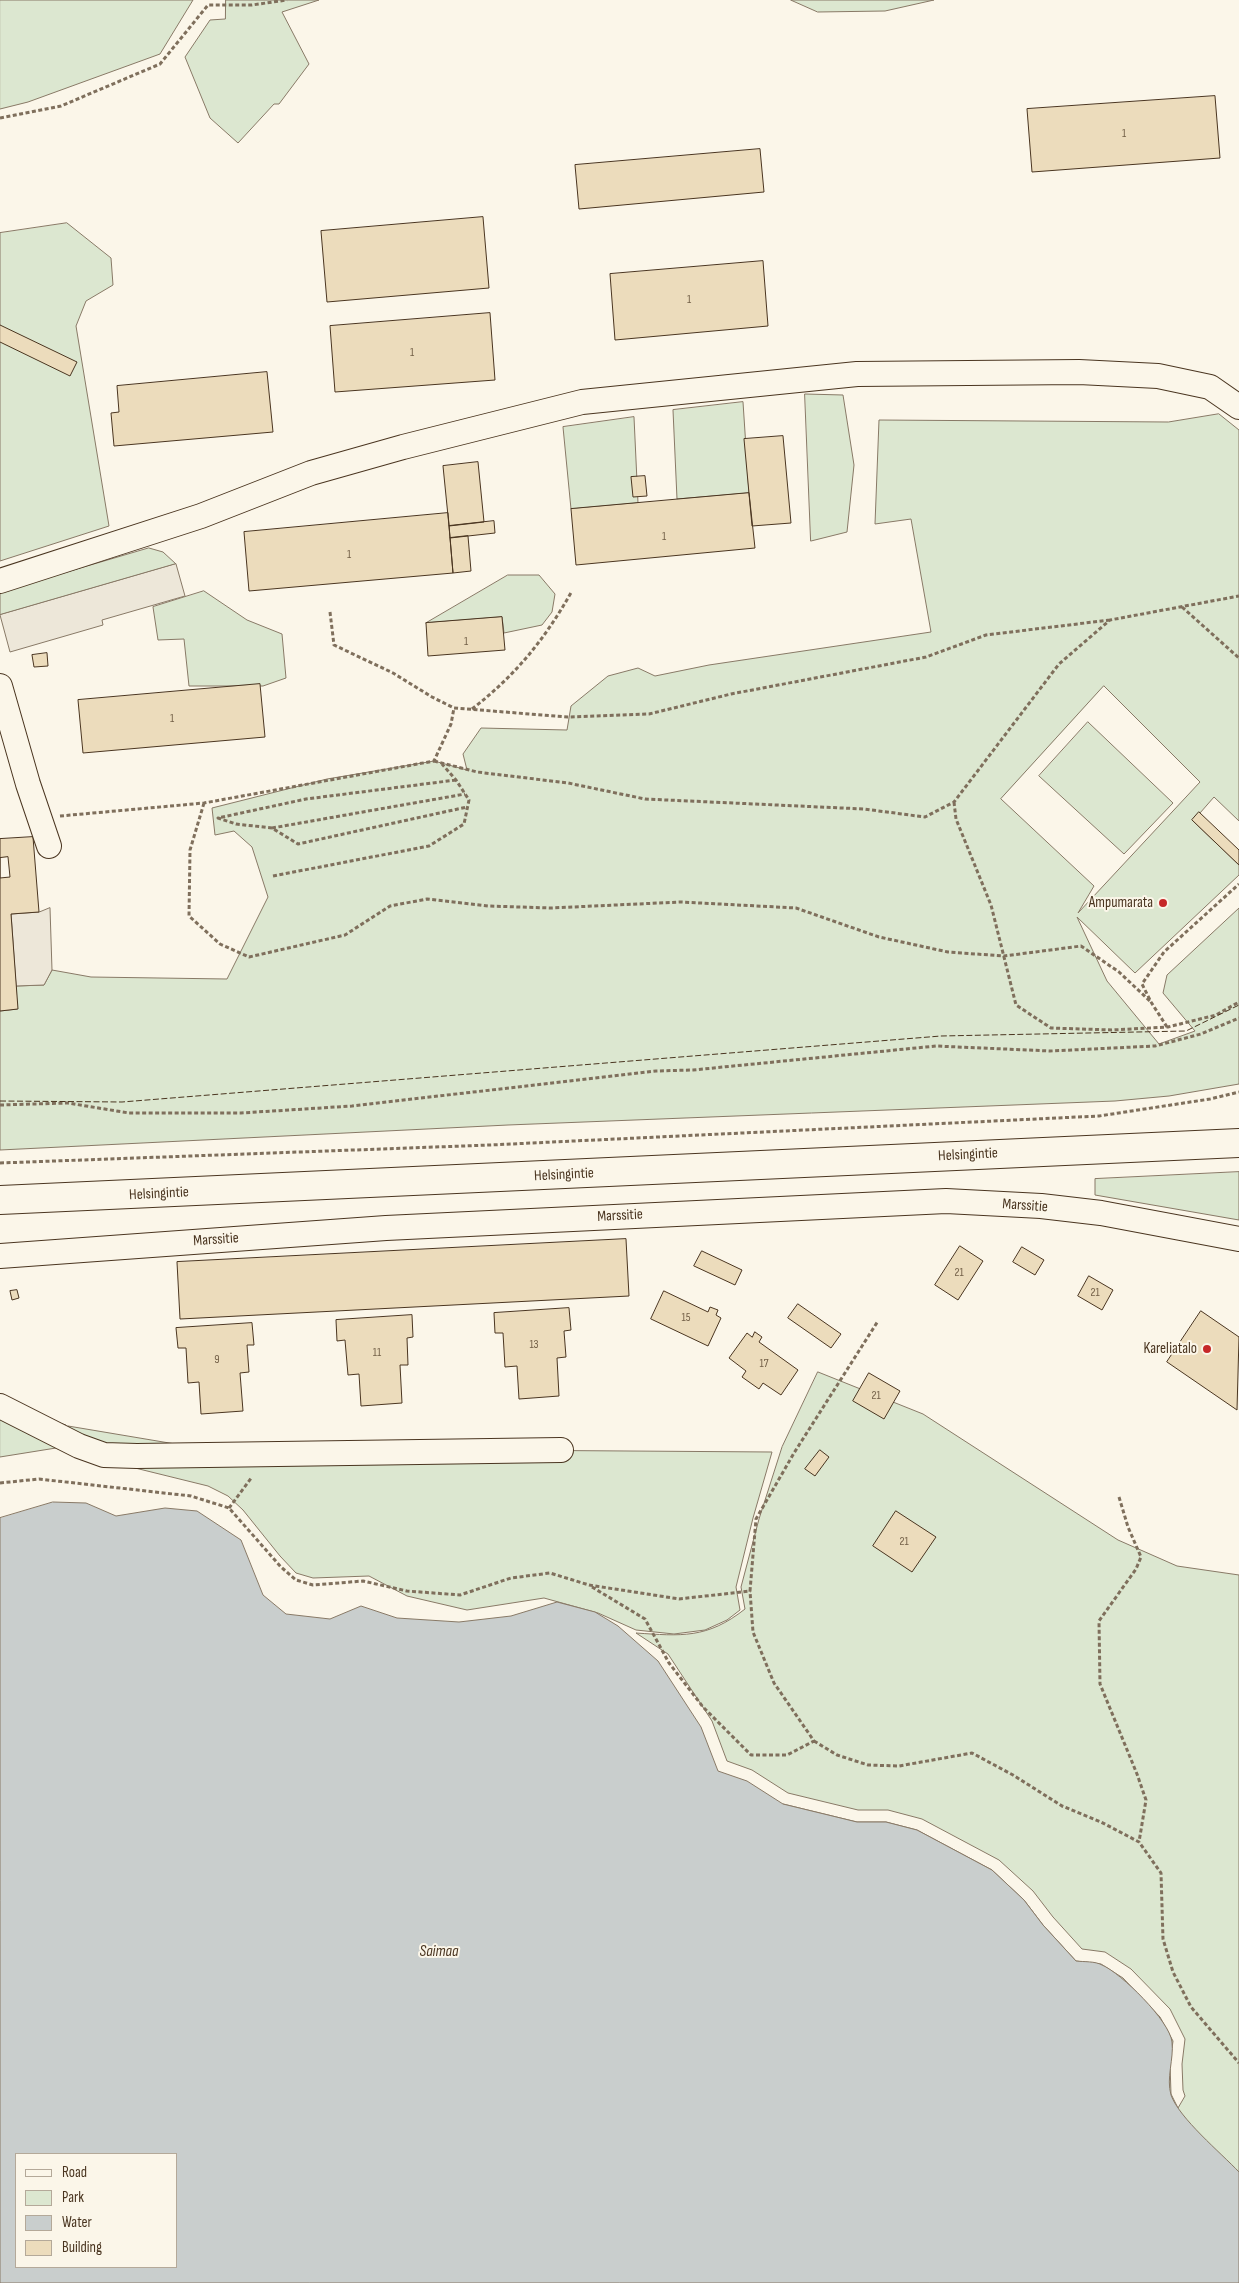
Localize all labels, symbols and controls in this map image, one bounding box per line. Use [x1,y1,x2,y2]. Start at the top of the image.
house number: 1 [1122,127,1126,141]
house number: 1 [687,293,691,307]
house number: 1 [410,346,414,360]
house number: 1 [662,530,666,544]
house number: 1 [347,548,351,562]
house number: 1 [464,635,468,649]
house number: 1 [170,712,174,726]
place label: Ampumarata [1089,894,1153,912]
marker: Ampumarata [1157,897,1169,909]
street label: Helsingintie [938,1144,998,1166]
street label: Helsingintie [534,1164,594,1186]
street label: Helsingintie [129,1183,189,1205]
street label: Marssitie [1002,1195,1048,1217]
street label: Marssitie [597,1206,643,1226]
street label: Marssitie [193,1229,239,1251]
house number: 21 [954,1266,964,1280]
house number: 21 [1090,1286,1100,1300]
house number: 15 [681,1311,691,1325]
house number: 13 [529,1338,539,1352]
place label: Kareliatalo [1143,1340,1197,1358]
marker: Kareliatalo [1201,1343,1213,1355]
house number: 11 [373,1346,381,1360]
house number: 9 [214,1353,220,1367]
house number: 17 [760,1357,768,1371]
house number: 21 [871,1389,881,1403]
house number: 21 [899,1535,909,1549]
water label: Saimaa [419,1942,459,1962]
legend [15,2153,178,2268]
text: Road [62,2163,87,2182]
text: Park [62,2188,84,2207]
text: Water [62,2213,92,2232]
text: Building [62,2238,102,2257]

